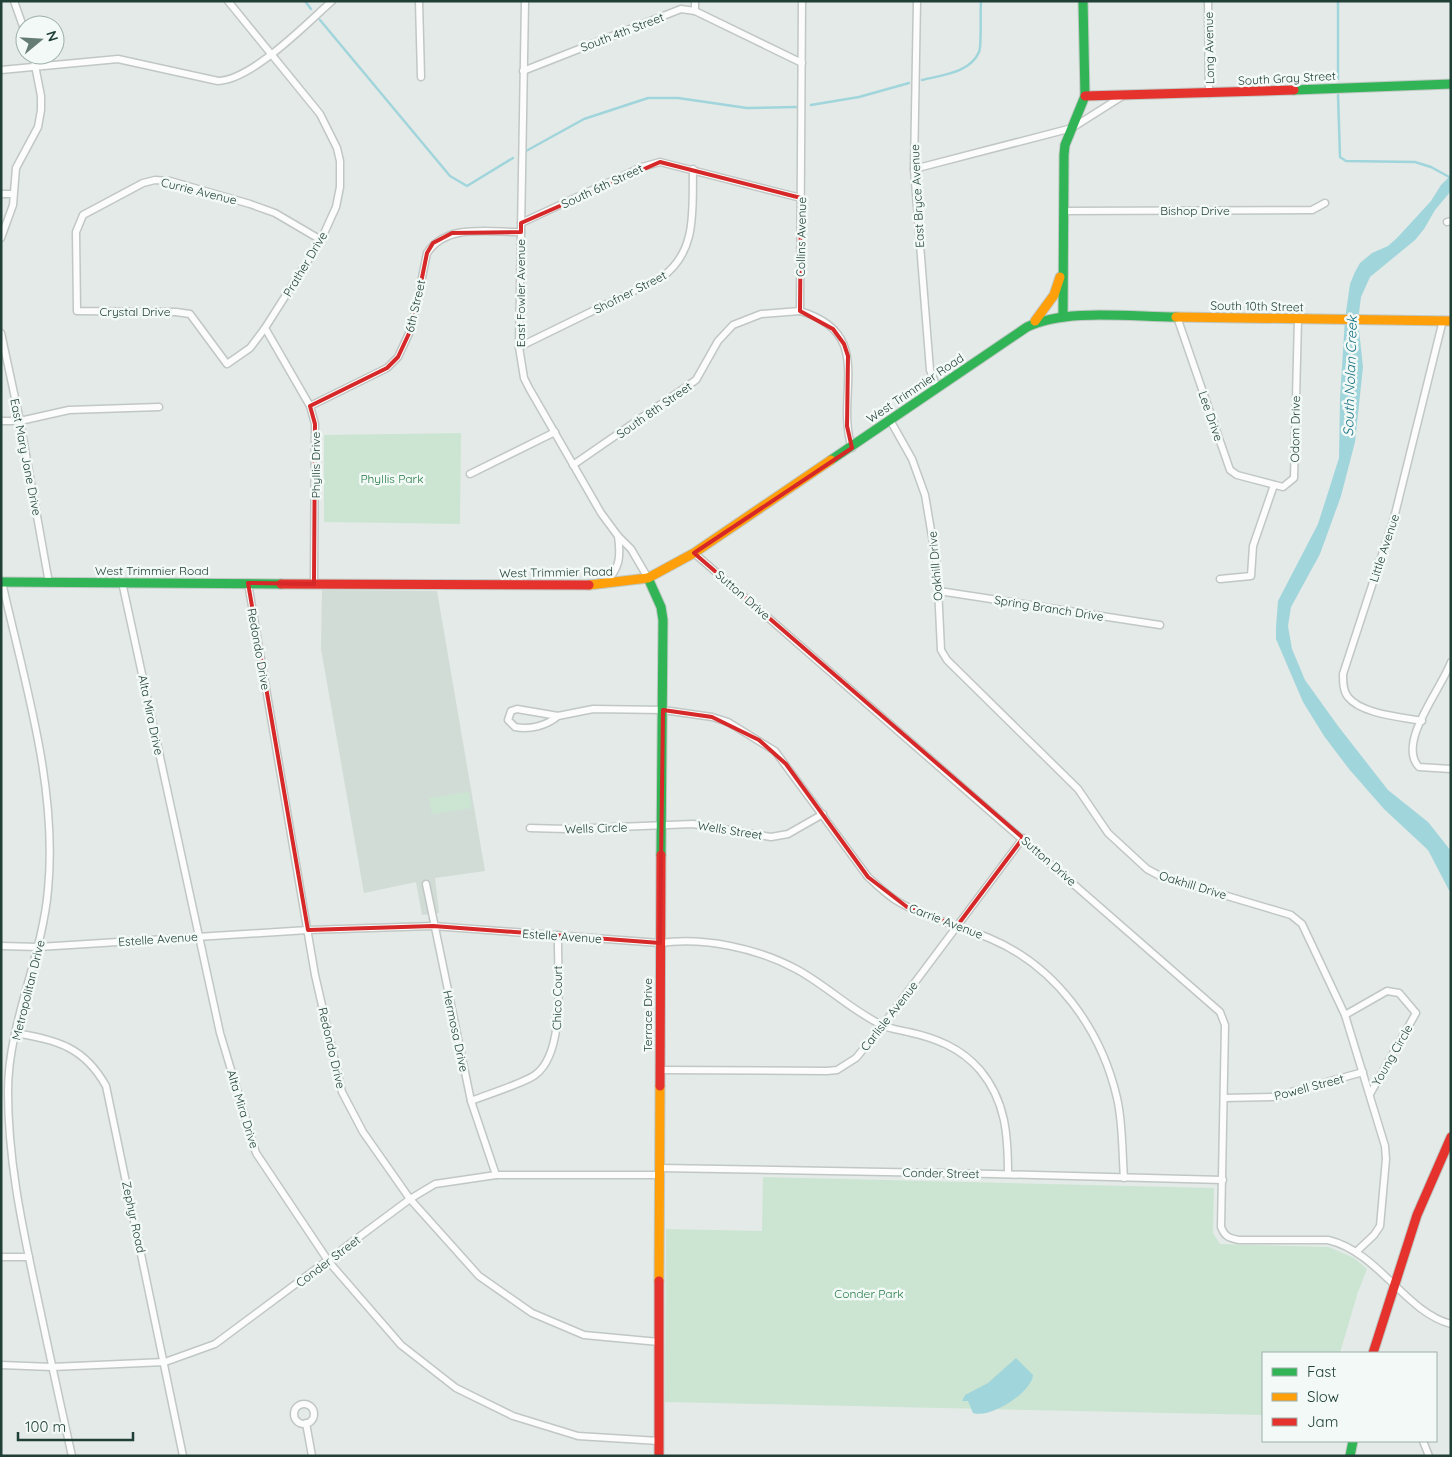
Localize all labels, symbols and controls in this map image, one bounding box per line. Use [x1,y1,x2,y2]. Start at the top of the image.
street label: South 4th Street [578,9,666,55]
street label: Long Avenue [1201,11,1217,84]
north arrow [15,15,65,65]
text: N [42,28,63,44]
street label: South Gray Street [1238,68,1336,88]
street label: East Bryce Avenue [907,144,927,248]
street label: South 6th Street [559,161,645,211]
street label: Currie Avenue [160,174,239,208]
street label: Collins Avenue [793,197,809,277]
street label: Bishop Drive [1160,203,1230,218]
street label: Prather Drive [280,229,330,299]
street label: East Fowler Avenue [513,239,528,347]
street label: Shofner Street [591,267,669,317]
street label: 6th Street [402,278,428,334]
street label: South 10th Street [1210,298,1304,314]
street label: Crystal Drive [99,304,171,319]
water label: South Nolan Creek [1339,314,1361,437]
street label: West Trimmier Road [864,350,966,426]
street label: South 8th Street [613,378,695,442]
street label: Lee Drive [1195,389,1227,443]
street label: Odom Drive [1287,395,1303,463]
street label: East Mary Jane Drive [7,397,45,517]
street label: Phyllis Drive [308,431,323,498]
park label: Phyllis Park [360,471,424,486]
street label: Little Avenue [1366,512,1402,584]
street label: Oakhill Drive [924,530,946,601]
street label: West Trimmier Road [95,563,209,578]
street label: West Trimmier Road [499,564,613,580]
street label: Sutton Drive [712,567,774,623]
street label: Spring Branch Drive [993,592,1105,624]
street label: Redondo Drive [244,607,274,691]
street label: Alta Mira Drive [135,674,167,757]
street label: Wells Street [697,817,763,843]
street label: Wells Circle [564,819,628,837]
street label: Sutton Drive [1018,833,1080,889]
street label: Oakhill Drive [1157,868,1229,902]
street label: Carrie Avenue [907,900,985,942]
street label: Estelle Avenue [522,926,603,946]
street label: Estelle Avenue [118,929,199,949]
street label: Metropolitan Drive [8,938,48,1042]
street label: Chico Court [549,966,565,1030]
street label: Terrace Drive [640,978,655,1052]
street label: Carlisle Avenue [857,978,921,1054]
street label: Hermosa Drive [440,989,472,1074]
street label: Redondo Drive [315,1006,349,1090]
street label: Young Circle [1368,1021,1416,1088]
street label: Alta Mira Drive [224,1068,262,1150]
street label: Powell Street [1272,1070,1346,1104]
street label: Conder Street [902,1165,980,1181]
street label: Zephyr Road [119,1180,149,1254]
street label: Conder Street [293,1232,363,1290]
park label: Conder Park [834,1286,904,1301]
legend [1262,1352,1437,1442]
text: Fast [1307,1362,1336,1381]
text: Slow [1307,1387,1339,1406]
scale bar [18,1410,132,1442]
text: Jam [1307,1412,1338,1431]
text: 100 m [25,1417,66,1436]

